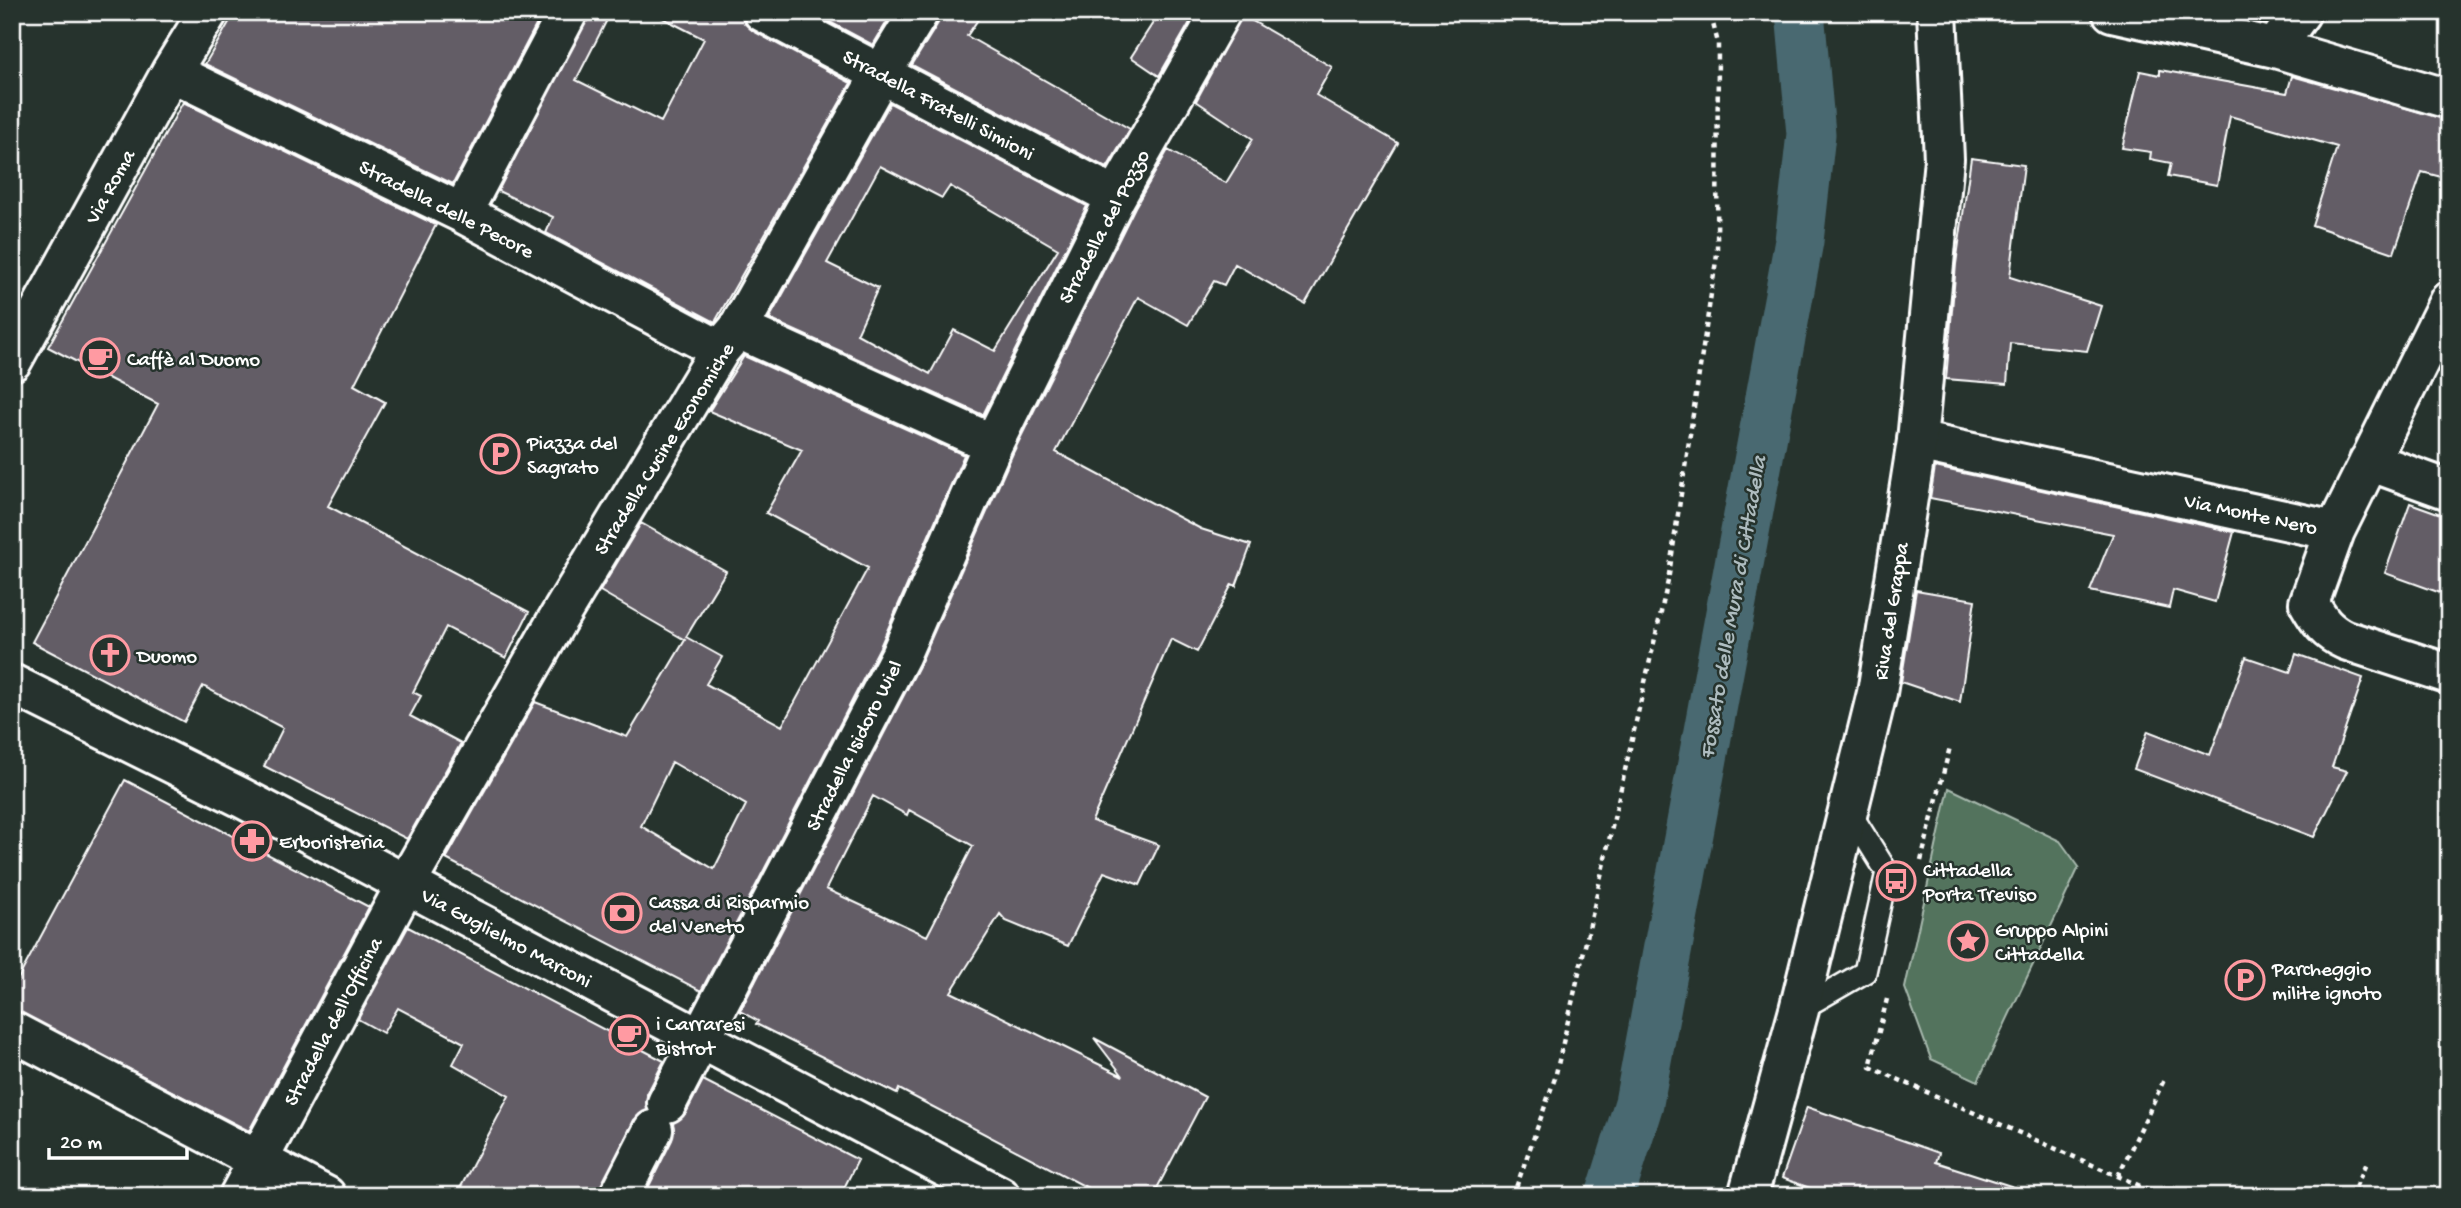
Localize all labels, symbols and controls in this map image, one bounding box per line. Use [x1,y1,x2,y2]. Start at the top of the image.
street label: Stradella Fratelli Simioni [837,46,1038,168]
street label: Via Roma [81,145,143,230]
street label: Stradella del Pozzo [1055,146,1157,309]
street label: Stradella delle Pecore [354,156,538,267]
cafe icon: Caffè al Duomo [79,337,121,379]
street label: Stradella Cucine Economiche [590,338,742,561]
place label: Caffè al Duomo [127,349,260,374]
parking icon: Piazza del Sagrato [479,433,521,475]
place label: Piazza del Sagrato [526,433,618,482]
water label: Fossato delle Mura di Cittadella [1694,453,1775,761]
street label: Via Monte Nero [2180,490,2319,543]
street label: Riva del Grappa [1870,540,1917,682]
church icon: Duomo [89,634,131,676]
place label: Duomo [135,646,197,671]
street label: Stradella Isidoro Wiel [802,657,910,836]
pharmacy icon: Erboristeria [231,820,273,862]
place label: Erboristeria [279,832,386,857]
bus stop icon: Cittadella Porta Treviso [1875,860,1917,902]
place label: Cittadella Porta Treviso [1922,860,2037,909]
street label: Via Guglielmo Marconi [415,884,595,996]
bank icon: Cassa di Risparmio del Veneto [601,892,643,934]
place label: Cassa di Risparmio del Veneto [649,892,809,941]
place icon: Gruppo Alpini Cittadella [1947,920,1989,962]
place label: Gruppo Alpini Cittadella [1995,920,2109,969]
street label: Stradella dell'Officina [280,933,391,1111]
parking icon: Parcheggio milite ignoto [2224,959,2266,1001]
place label: Parcheggio milite ignoto [2271,959,2382,1008]
cafe icon: i Carraresi Bistrot [608,1014,650,1056]
place label: i Carraresi Bistrot [655,1014,746,1063]
scale bar [49,1117,187,1161]
text: 20 m [60,1132,102,1157]

